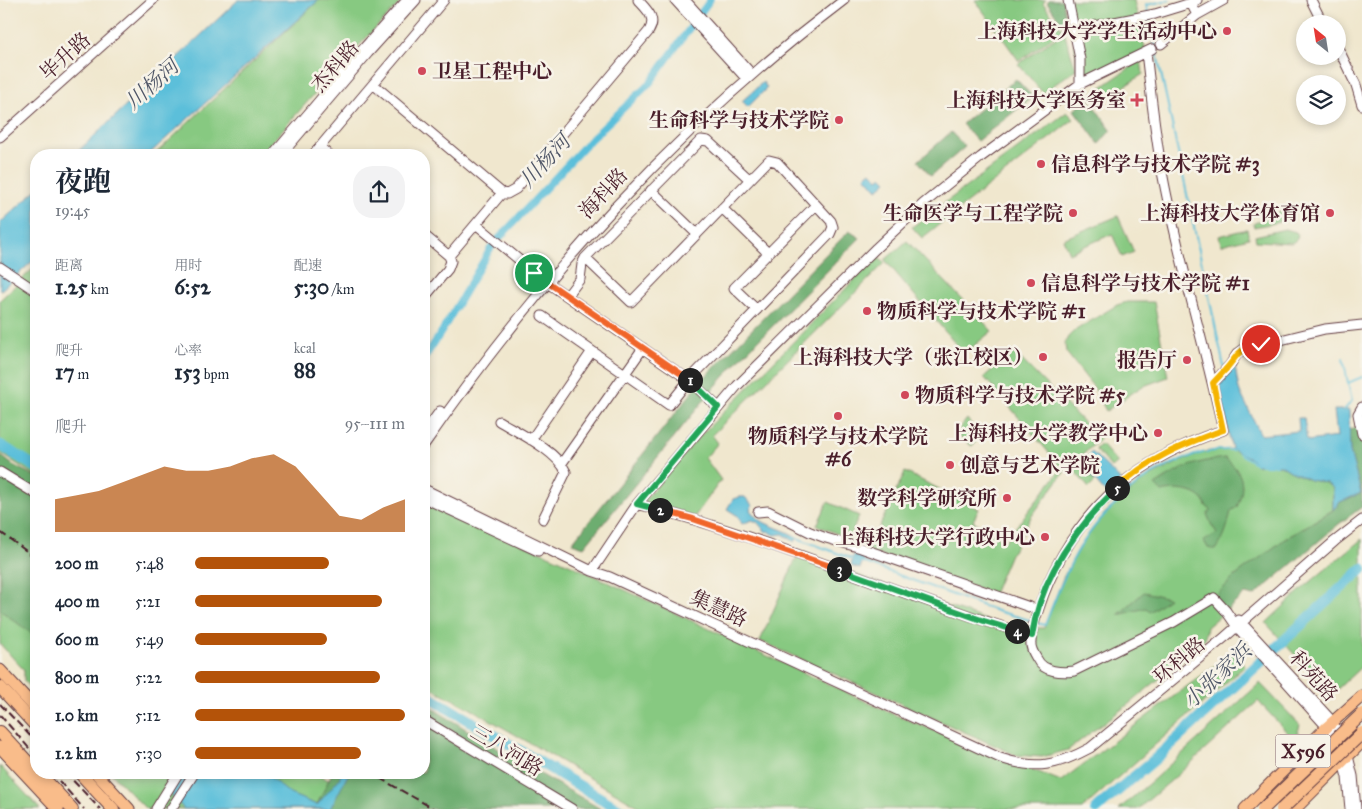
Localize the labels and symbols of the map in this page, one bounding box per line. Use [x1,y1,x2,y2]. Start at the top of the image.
north arrow [1296,15,1346,65]
place label: 上海科技大学学生活动中心 [977,19,1217,43]
marker: 上海科技大学学生活动中心 [1221,25,1233,37]
street label: 毕升路 [35,27,95,85]
street label: 杰科路 [306,35,364,97]
water label: 川杨河 [120,51,187,115]
place label: 卫星工程中心 [432,59,552,83]
marker: 卫星工程中心 [416,65,428,77]
place label: 上海科技大学医务室 [946,88,1126,112]
marker: 上海科技大学医务室 [1130,93,1144,107]
place label: 生命科学与技术学院 [649,108,829,132]
marker: 生命科学与技术学院 [833,114,845,126]
water label: 川杨河 [514,126,579,193]
place label: 信息科学与技术学院 #3 [1051,152,1260,177]
marker: 信息科学与技术学院 #3 [1035,158,1047,170]
street label: 海科路 [574,163,632,223]
place label: 生命医学与工程学院 [883,201,1063,225]
place label: 上海科技大学体育馆 [1140,201,1320,225]
marker: 生命医学与工程学院 [1067,207,1079,219]
marker: 上海科技大学体育馆 [1324,207,1336,219]
pin [513,252,555,294]
place label: 信息科学与技术学院 #1 [1041,271,1250,295]
marker: 信息科学与技术学院 #1 [1025,277,1037,289]
place label: 物质科学与技术学院 #1 [877,299,1086,323]
marker: 物质科学与技术学院 #1 [861,305,873,317]
pin [1240,323,1282,365]
place label: 上海科技大学（张江校区） [793,345,1033,369]
place label: 报告厅 [1117,348,1177,372]
marker: 上海科技大学（张江校区） [1037,351,1049,363]
marker: 报告厅 [1181,354,1193,366]
pin: 1 [678,368,702,392]
place label: 物质科学与技术学院 #5 [915,383,1126,407]
marker: 物质科学与技术学院 #5 [899,389,911,401]
marker: 物质科学与技术学院 #6 [832,410,844,422]
place label: 上海科技大学教学中心 [948,421,1148,445]
place label: 物质科学与技术学院 #6 [748,424,928,471]
marker: 上海科技大学教学中心 [1152,427,1164,439]
place label: 创意与艺术学院 [960,453,1100,477]
marker: 创意与艺术学院 [944,459,956,471]
pin: 5 [1104,476,1130,500]
place label: 数学科学研究所 [857,486,997,510]
marker: 数学科学研究所 [1001,492,1013,504]
pin: 2 [648,498,672,522]
place label: 上海科技大学行政中心 [835,525,1035,549]
marker: 上海科技大学行政中心 [1039,531,1051,543]
pin: 3 [826,556,852,582]
street label: 集慧路 [687,584,751,632]
pin: 4 [1004,618,1030,644]
street label: 环科路 [1148,632,1210,688]
water label: 小张家浜 [1177,636,1258,714]
street label: 科苑路 [1285,646,1343,706]
street label: 三八河路 [467,719,547,781]
road number: X596 [1276,734,1330,768]

